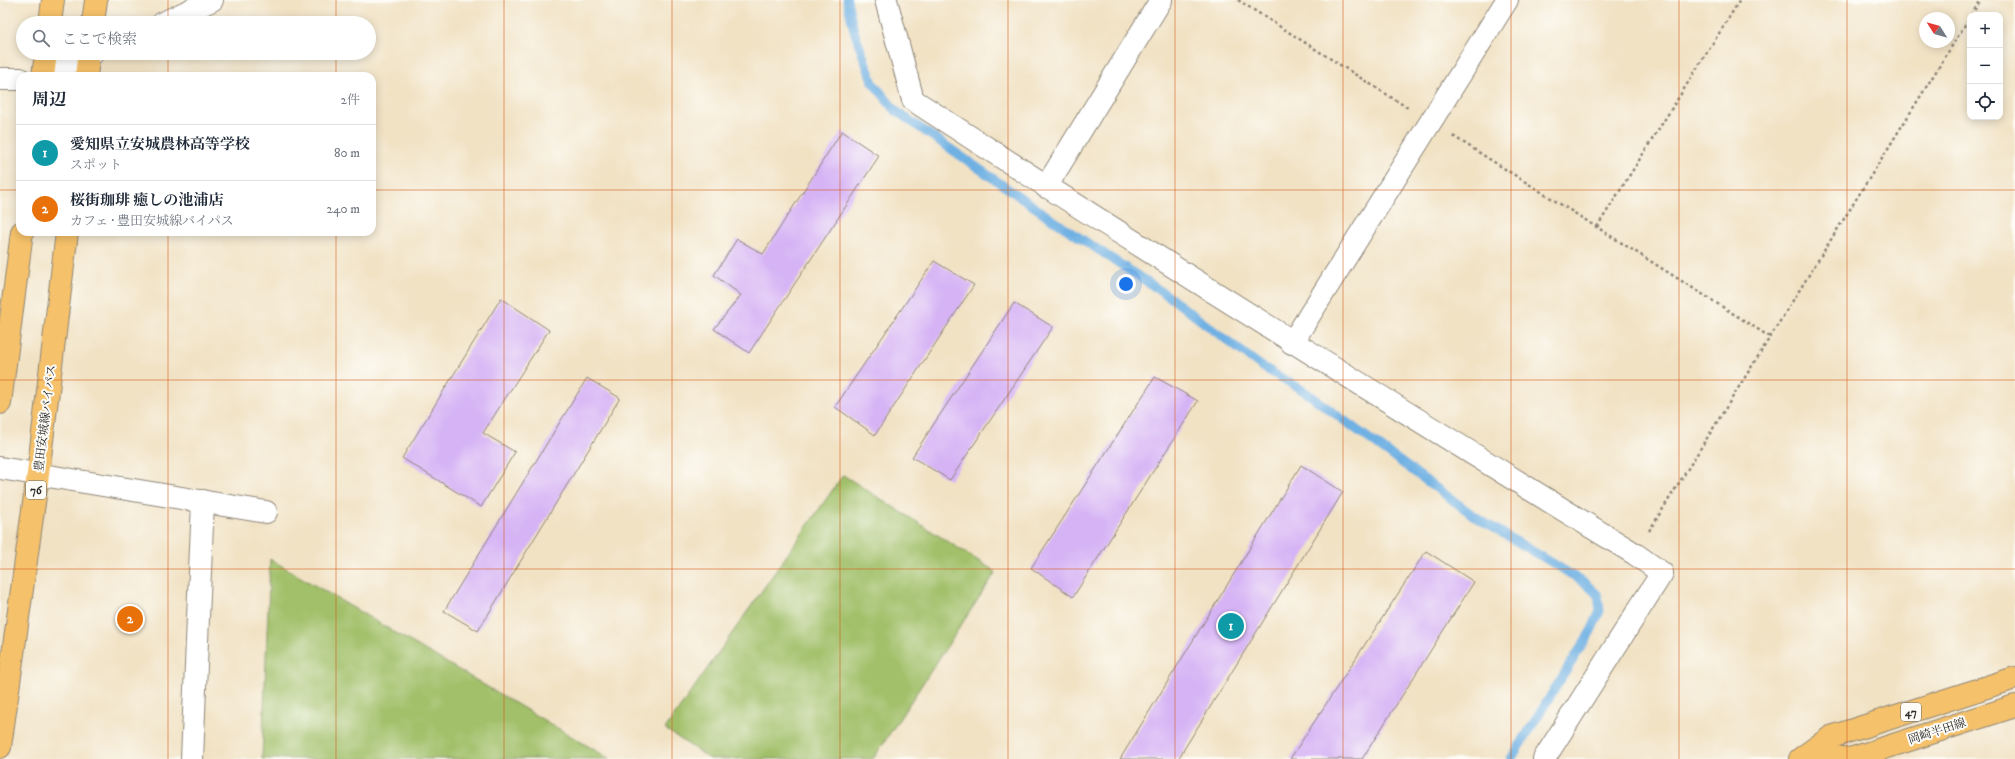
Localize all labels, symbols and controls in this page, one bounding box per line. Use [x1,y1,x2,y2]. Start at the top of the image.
north arrow [1919,12,1955,48]
map controls [1967,12,2003,120]
button: + [1967,12,2003,48]
search box [16,16,376,60]
icon: search [30,27,52,49]
text: ここで検索 [62,30,137,49]
button: − [1967,48,2003,84]
button: locate [1967,84,2003,120]
text: 周辺 [32,89,66,111]
text: 2件 [341,92,360,108]
text: 愛知県立安城農林高等学校 [70,135,250,154]
text: 1 [43,145,47,161]
text: 80 m [334,145,360,161]
text: スポット [70,157,122,173]
text: 桜街珈琲 癒しの池浦店 [70,191,223,210]
text: 2 [42,201,48,217]
text: 240 m [327,201,360,217]
text: カフェ · 豊田安城線バイパス [70,213,234,229]
your location [1116,274,1136,294]
street label: 豊田安城線バイパス [31,364,60,472]
road number: 76 [26,481,46,499]
pin: 2 [117,604,143,634]
pin: 1 [1218,611,1244,641]
road number: 47 [1901,703,1921,721]
street label: 岡崎半田線 [1906,715,1968,748]

